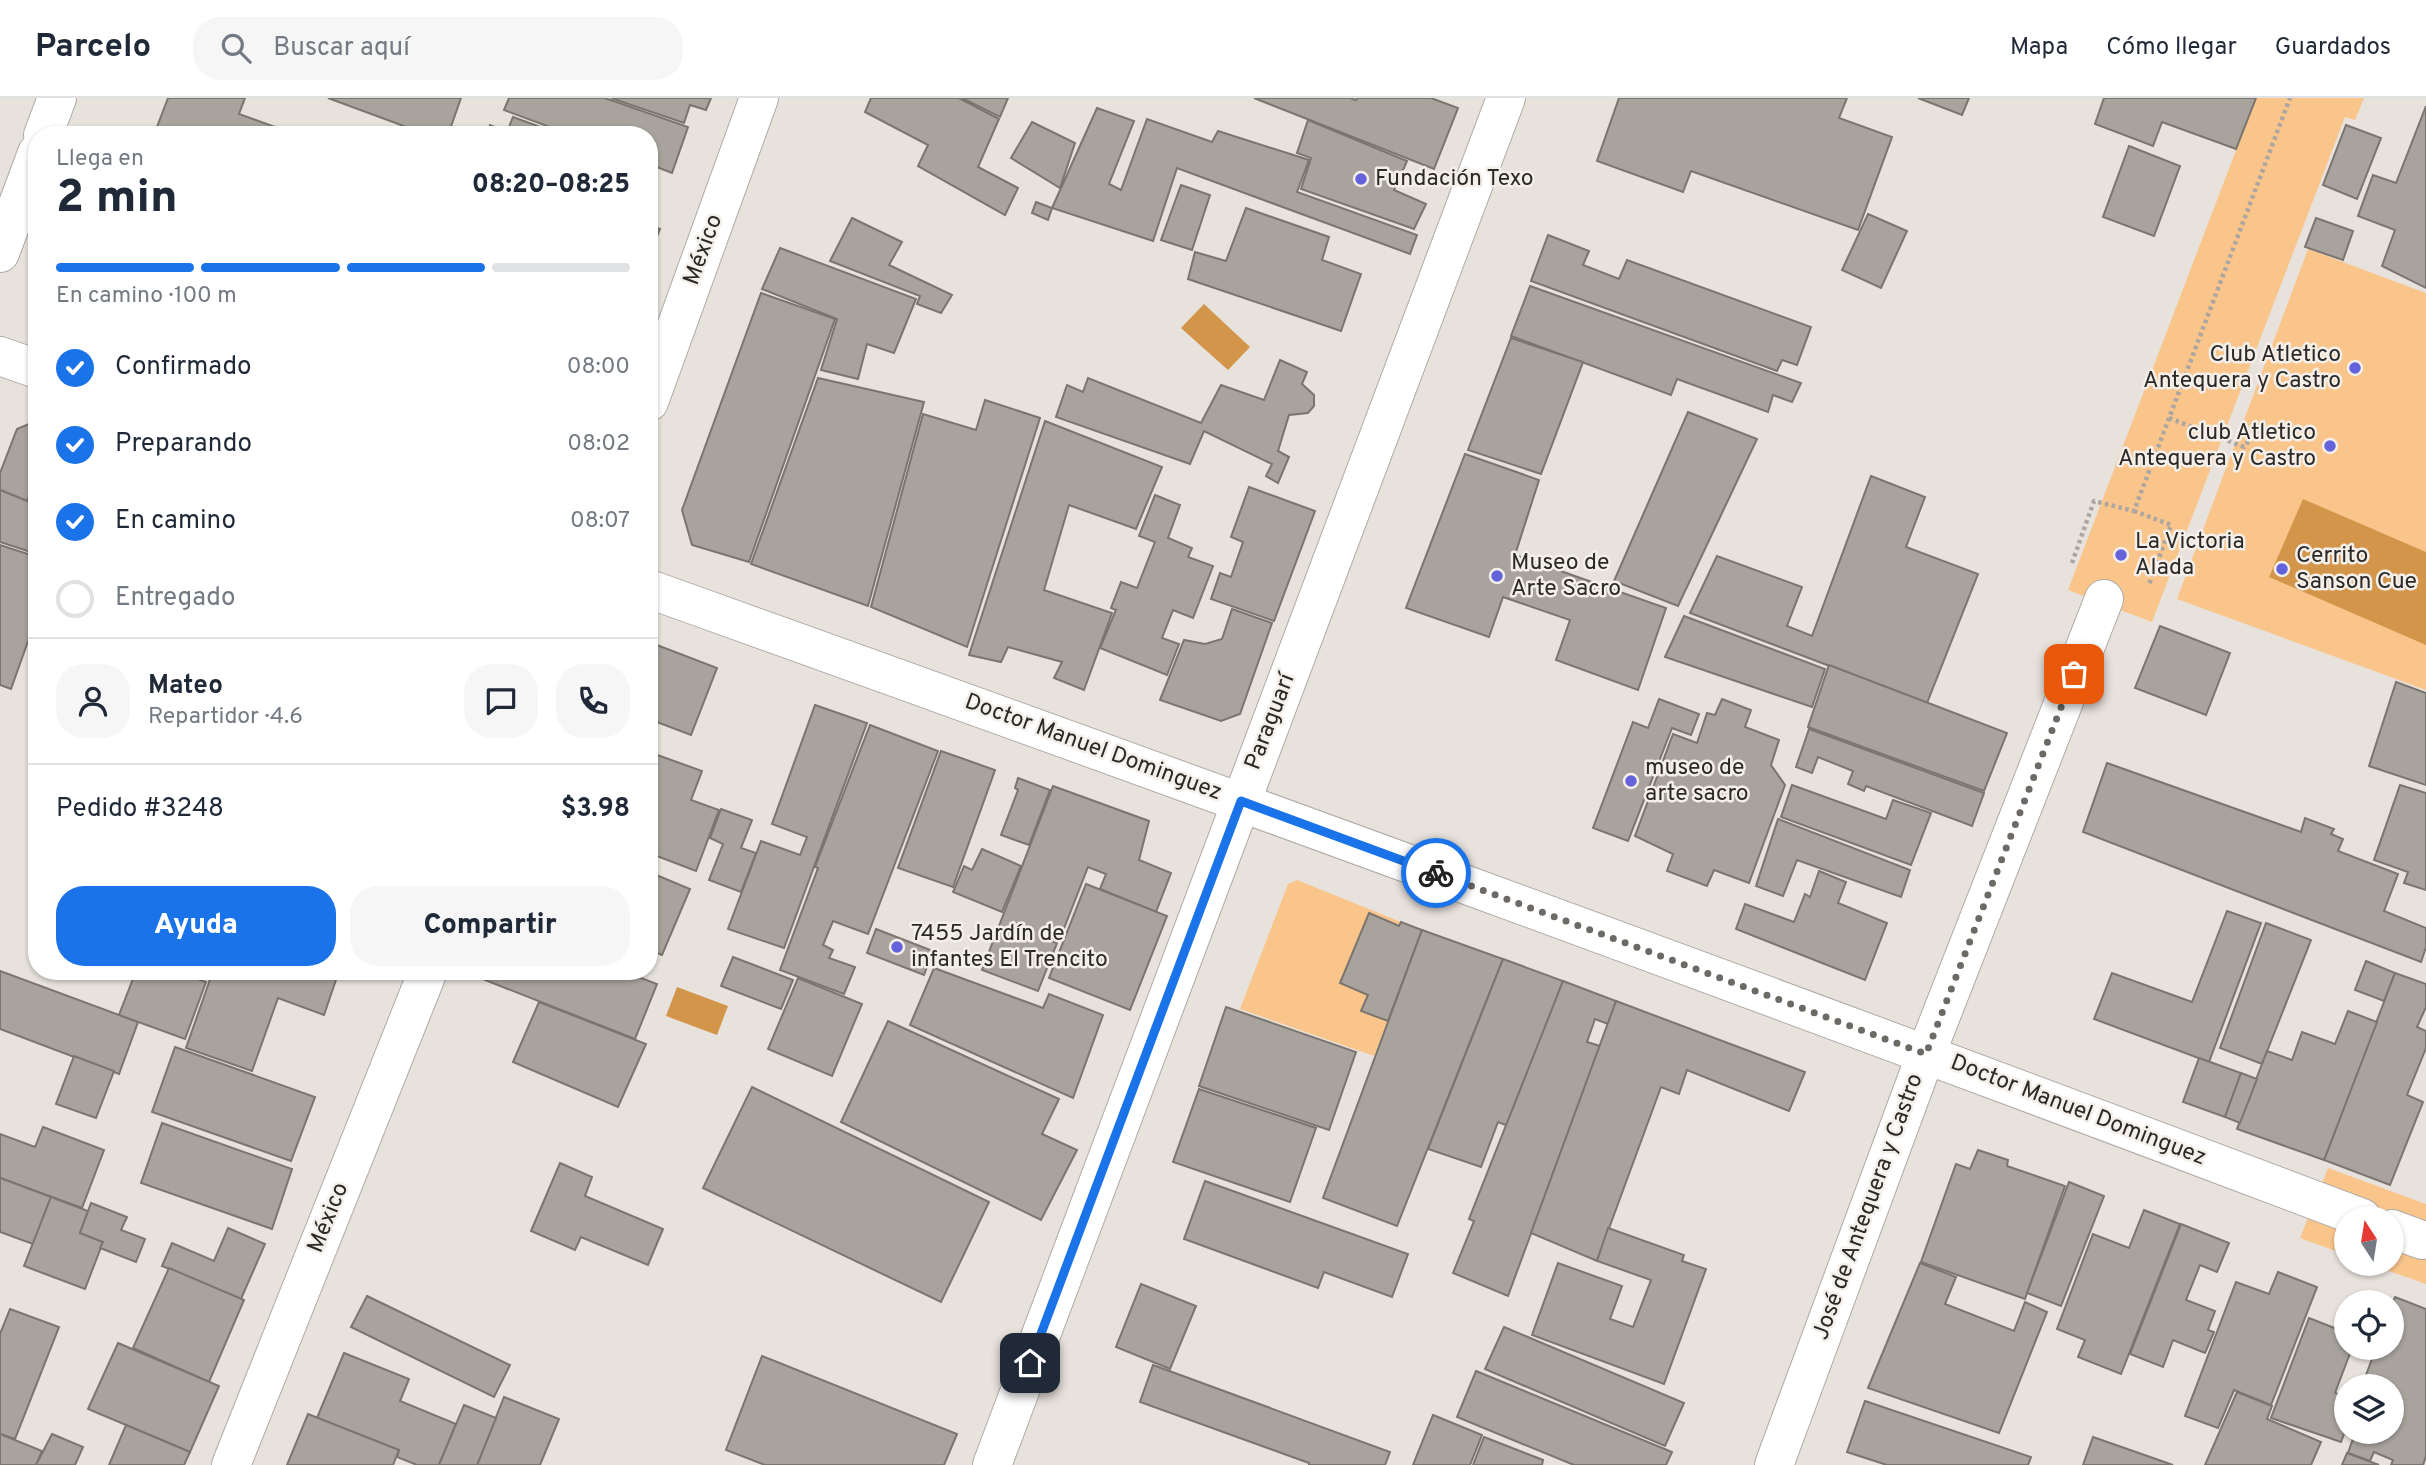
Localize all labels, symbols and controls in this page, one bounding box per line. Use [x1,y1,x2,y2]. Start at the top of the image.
search box [193,17,683,80]
text: Parcelo [35,27,151,69]
icon: search [217,29,255,67]
text: Buscar aquí [273,32,410,65]
text: Mapa [2010,33,2068,63]
text: Cómo llegar [2106,33,2237,63]
text: Guardados [2275,33,2391,63]
text: Llega en [56,145,144,174]
place label: Fundación Texo [1375,165,1534,194]
text: 08:20–08:25 [472,169,630,202]
text: 2 min [56,170,178,229]
marker: Fundación Texo [1353,171,1369,187]
street label: México [678,211,730,289]
text: En camino · 100 m [56,282,237,311]
place label: Club Atletico Antequera y Castro [2143,341,2341,396]
icon: check [56,349,94,387]
text: Confirmado [115,351,252,384]
text: 08:00 [567,353,630,382]
marker: Club Atletico Antequera y Castro [2347,360,2363,376]
place label: club Atletico Antequera y Castro [2118,419,2316,474]
icon: check [56,426,94,464]
text: Preparando [115,428,252,461]
text: 08:02 [567,430,630,459]
marker: club Atletico Antequera y Castro [2322,438,2338,454]
icon: check [56,503,94,541]
text: En camino [115,505,236,538]
text: 08:07 [570,507,630,536]
place label: La Victoria Alada [2135,528,2245,583]
place label: Cerrito Sanson Cue [2296,542,2417,597]
marker: La Victoria Alada [2113,547,2129,563]
place label: Museo de Arte Sacro [1511,549,1621,604]
marker: Cerrito Sanson Cue [2274,561,2290,577]
marker: Museo de Arte Sacro [1489,568,1505,584]
text: Entregado [115,582,235,615]
pin [2044,644,2104,704]
icon: bag [2055,655,2093,693]
button: person [56,664,130,738]
button: chat [464,664,538,738]
button: phone [556,664,630,738]
street label: Paraguarí [1239,668,1303,774]
text: Mateo [148,670,223,703]
street label: Doctor Manuel Dominguez [960,688,1226,808]
text: Repartidor · 4.6 [148,703,303,732]
place label: museo de arte sacro [1645,754,1749,809]
marker: museo de arte sacro [1623,773,1639,789]
text: Pedido #3248 [56,793,224,826]
text: $3.98 [561,793,630,826]
courier [1401,838,1471,908]
icon: bike [1417,854,1455,892]
button: Ayuda [56,886,336,966]
button: Compartir [350,886,630,966]
place label: 7455 Jardín de infantes El Trencito [911,920,1108,975]
marker: 7455 Jardín de infantes El Trencito [889,939,905,955]
street label: Doctor Manuel Dominguez [1946,1049,2210,1173]
street label: José de Antequera y Castro [1807,1070,1931,1344]
street label: México [302,1179,356,1257]
north arrow [2334,1206,2404,1276]
map controls [2334,1206,2404,1444]
button: locate [2334,1290,2404,1360]
pin [1000,1333,1060,1393]
icon: home [1011,1344,1049,1382]
button: layers [2334,1374,2404,1444]

